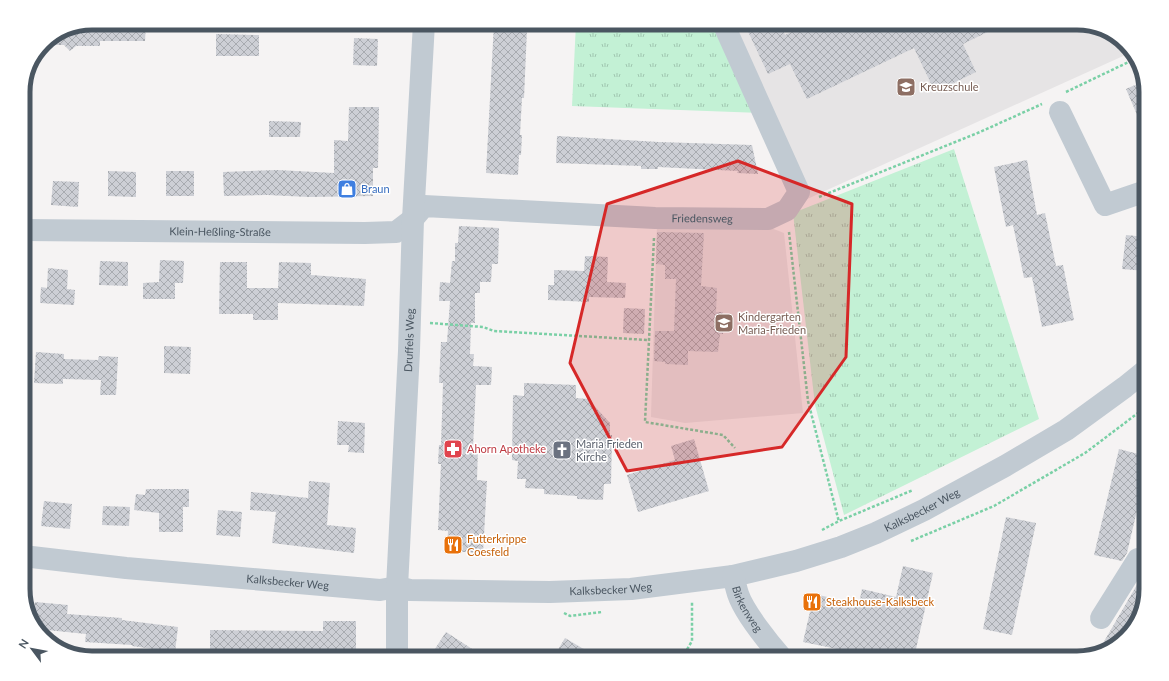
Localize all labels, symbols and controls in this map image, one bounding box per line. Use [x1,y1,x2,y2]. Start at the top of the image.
school or university icon: Kreuzschule [895,76,917,98]
place label: Kreuzschule [920,80,979,93]
shop icon: Braun [336,178,358,200]
place label: Braun [361,182,390,195]
street label: Friedensweg [672,211,733,225]
street label: Klein-Heßling-Straße [169,224,271,238]
street label: Druffels Weg [401,308,416,372]
place label: Kindergarten Maria-Frieden [738,310,806,336]
school or university icon: Kindergarten Maria-Frieden [713,312,735,334]
place label: Maria Frieden Kirche [576,437,643,463]
pharmacy icon: Ahorn Apotheke [442,438,464,460]
church icon: Maria Frieden Kirche [551,439,573,461]
place label: Ahorn Apotheke [467,442,546,455]
street label: Kalksbecker Weg [882,485,962,534]
place label: Futterkrippe Coesfeld [467,532,527,558]
restaurant icon: Futterkrippe Coesfeld [442,534,464,556]
street label: Kalksbecker Weg [246,571,330,592]
street label: Kalksbecker Weg [569,579,653,597]
street label: Birkenweg [730,584,766,634]
restaurant icon: Steakhouse-Kalksbeck [801,591,823,613]
place label: Steakhouse-Kalksbeck [826,595,935,608]
north arrow [12,629,52,669]
text: N [15,636,31,650]

